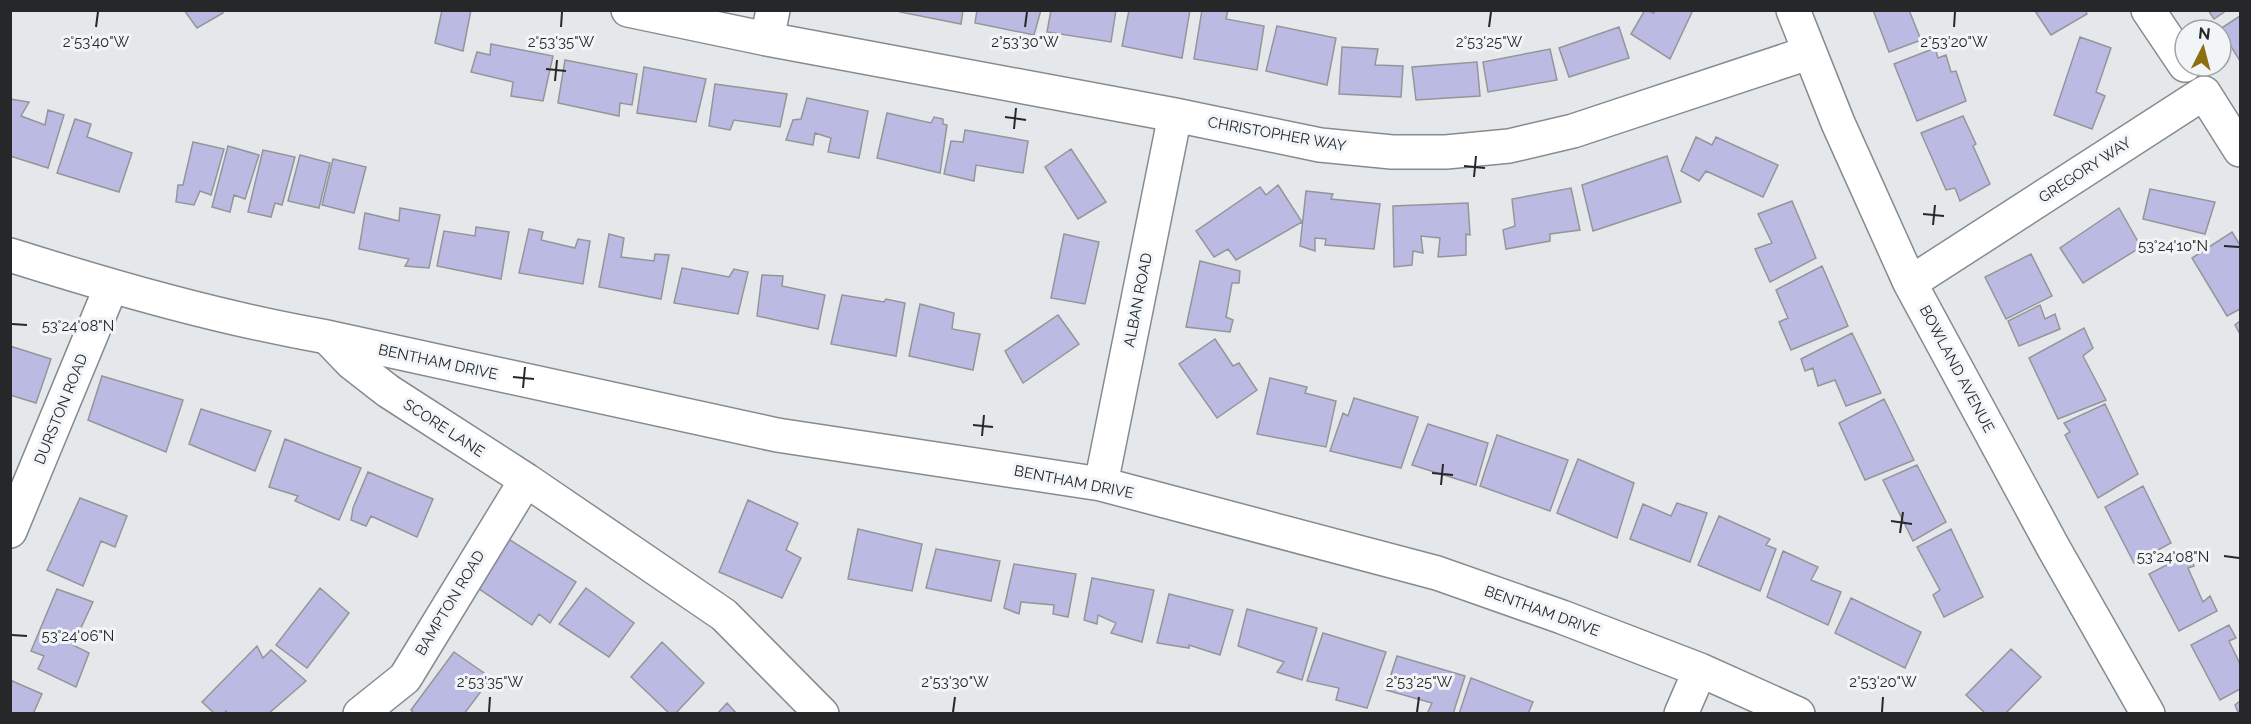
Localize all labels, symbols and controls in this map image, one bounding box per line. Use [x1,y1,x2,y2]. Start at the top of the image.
north arrow [2173,18,2233,78]
text: N [2197,23,2212,44]
text: 2°53'40"W [63,33,130,51]
text: 2°53'35"W [528,33,595,51]
text: 2°53'30"W [991,33,1059,51]
text: 2°53'25"W [1456,33,1523,51]
text: 2°53'20"W [1920,33,1988,51]
street label: CHRISTOPHER WAY [1206,113,1348,155]
street label: GREGORY WAY [2035,133,2135,207]
text: 53°24'10"N [2138,237,2208,255]
street label: ALBAN ROAD [1120,251,1156,349]
street label: BOWLAND AVENUE [1916,302,1998,436]
text: 53°24'08"N [42,317,114,335]
street label: BENTHAM DRIVE [377,341,499,383]
street label: DURSTON ROAD [31,351,92,467]
street label: SCORE LANE [400,395,488,461]
street label: BENTHAM DRIVE [1013,462,1135,502]
street label: BAMPTON ROAD [412,547,489,659]
text: 53°24'08"N [2137,548,2209,566]
street label: BENTHAM DRIVE [1482,582,1602,640]
text: 53°24'06"N [42,627,114,645]
text: 2°53'35"W [457,673,524,691]
text: 2°53'30"W [921,673,989,691]
text: 2°53'25"W [1386,673,1453,691]
text: 2°53'20"W [1849,673,1917,691]

